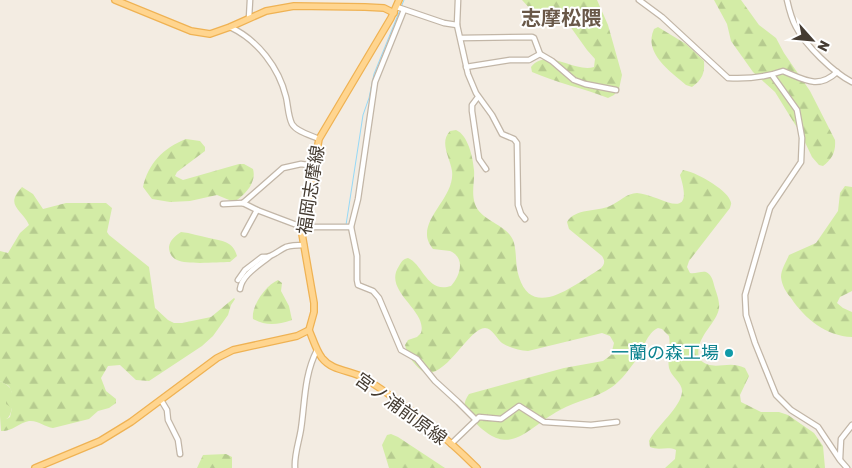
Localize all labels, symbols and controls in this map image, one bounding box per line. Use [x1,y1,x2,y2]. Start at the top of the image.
district label: 志摩松隈 [521,6,601,30]
north arrow [787,15,837,65]
text: N [813,37,833,54]
street label: 福岡志摩線 [293,144,329,236]
place label: 一蘭の森工場 [611,342,719,364]
marker: 一蘭の森工場 [723,347,735,359]
street label: 宮ノ浦前原線 [351,368,451,450]

